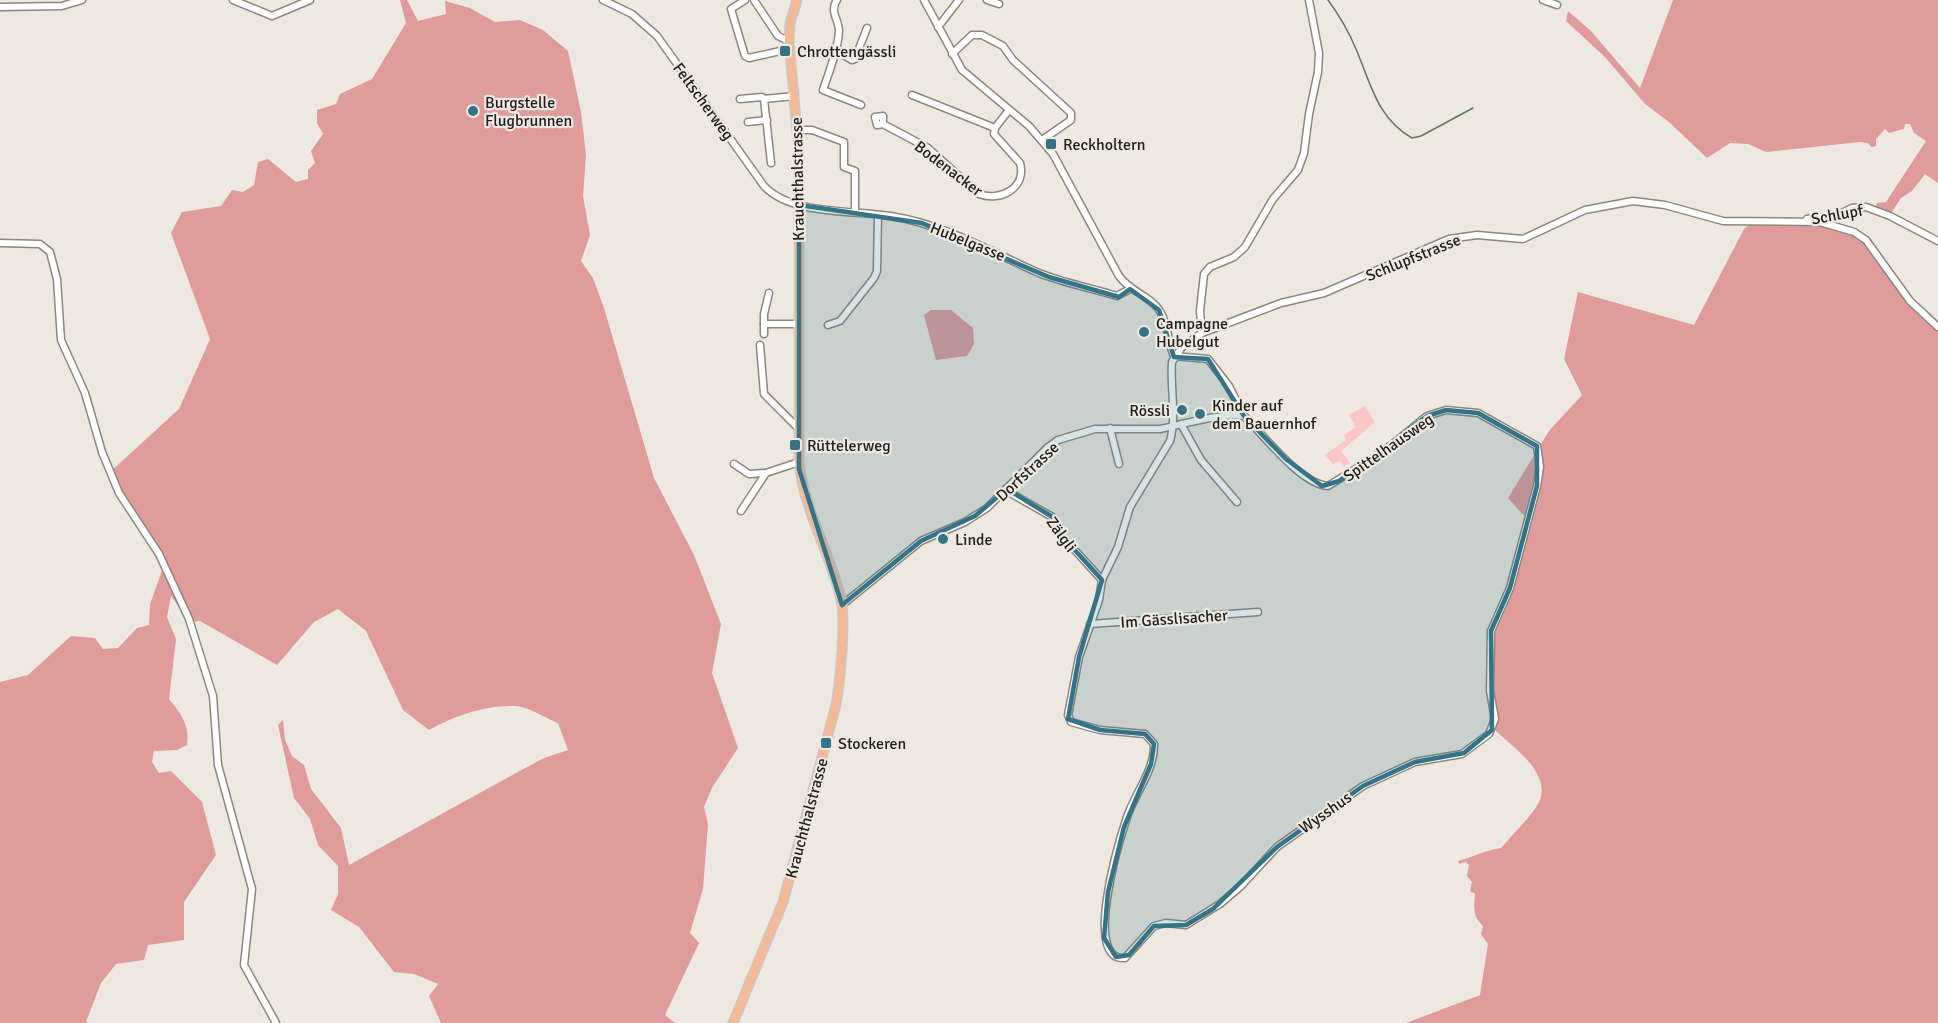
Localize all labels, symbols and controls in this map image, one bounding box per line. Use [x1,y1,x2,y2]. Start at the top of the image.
place label: Chrottengässli [797,42,896,62]
marker: Chrottengässli [778,44,792,58]
street label: Feltscherweg [668,59,738,144]
place label: Burgstelle Flugbrunnen [485,93,572,131]
marker: Burgstelle Flugbrunnen [466,104,480,118]
street label: Krauchthalstrasse [787,117,809,241]
place label: Reckholtern [1063,135,1146,155]
street label: Bodenacker [910,137,987,201]
marker: Reckholtern [1044,137,1058,151]
street label: Schlupf [1810,200,1865,229]
street label: Hubelgasse [927,218,1008,266]
street label: Schlupfstrasse [1363,230,1464,286]
place label: Campagne Hubelgut [1156,314,1228,352]
marker: Campagne Hubelgut [1137,325,1151,339]
place label: Kinder auf dem Bauernhof [1212,396,1317,434]
place label: Rössli [1129,401,1170,421]
marker: Rössli [1175,403,1189,417]
marker: Kinder auf dem Bauernhof [1193,407,1207,421]
street label: Spittelhausweg [1340,409,1438,486]
place label: Rüttelerweg [807,436,891,456]
marker: Rüttelerweg [788,438,802,452]
street label: Dorfstrasse [992,438,1063,506]
street label: Zälgli [1042,513,1081,556]
place label: Linde [955,530,993,550]
marker: Linde [936,532,950,546]
street label: Im Gässlisacher [1120,605,1229,633]
place label: Stockeren [838,734,906,754]
marker: Stockeren [819,736,833,750]
street label: Krauchthalstrasse [781,756,833,881]
street label: Wysshus [1295,788,1356,838]

